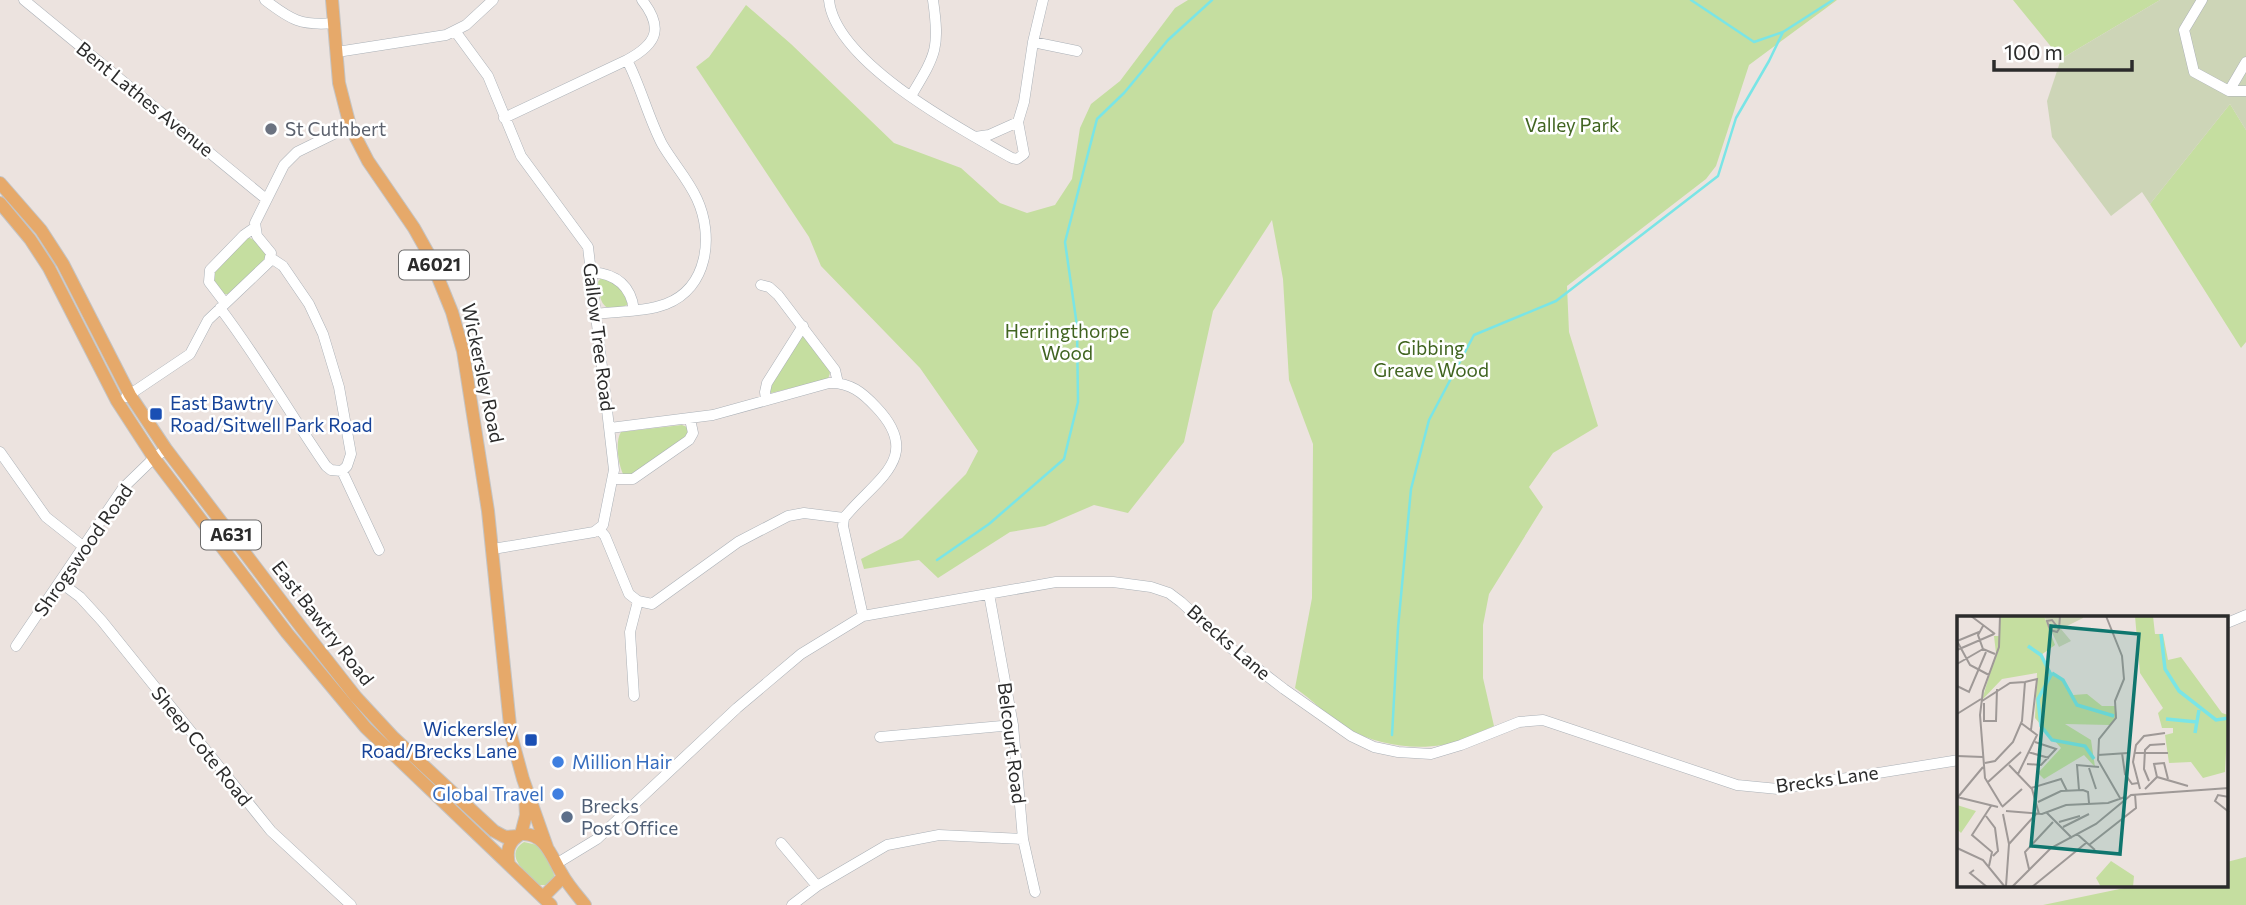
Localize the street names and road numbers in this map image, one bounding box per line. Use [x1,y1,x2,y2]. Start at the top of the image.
street label: Bent Lathes Avenue [72,36,219,161]
road number: A6021 [399,250,469,279]
street label: Gallow Tree Road [579,261,620,412]
street label: Wickersley Road [457,301,509,445]
street label: Shrogswood Road [28,479,137,620]
road number: A631 [201,520,261,550]
street label: East Bawtry Road [268,556,379,690]
street label: Brecks Lane [1183,599,1276,684]
street label: Sheep Cote Road [147,681,258,810]
street label: Belcourt Road [994,681,1031,805]
street label: Brecks Lane [1774,760,1880,797]

